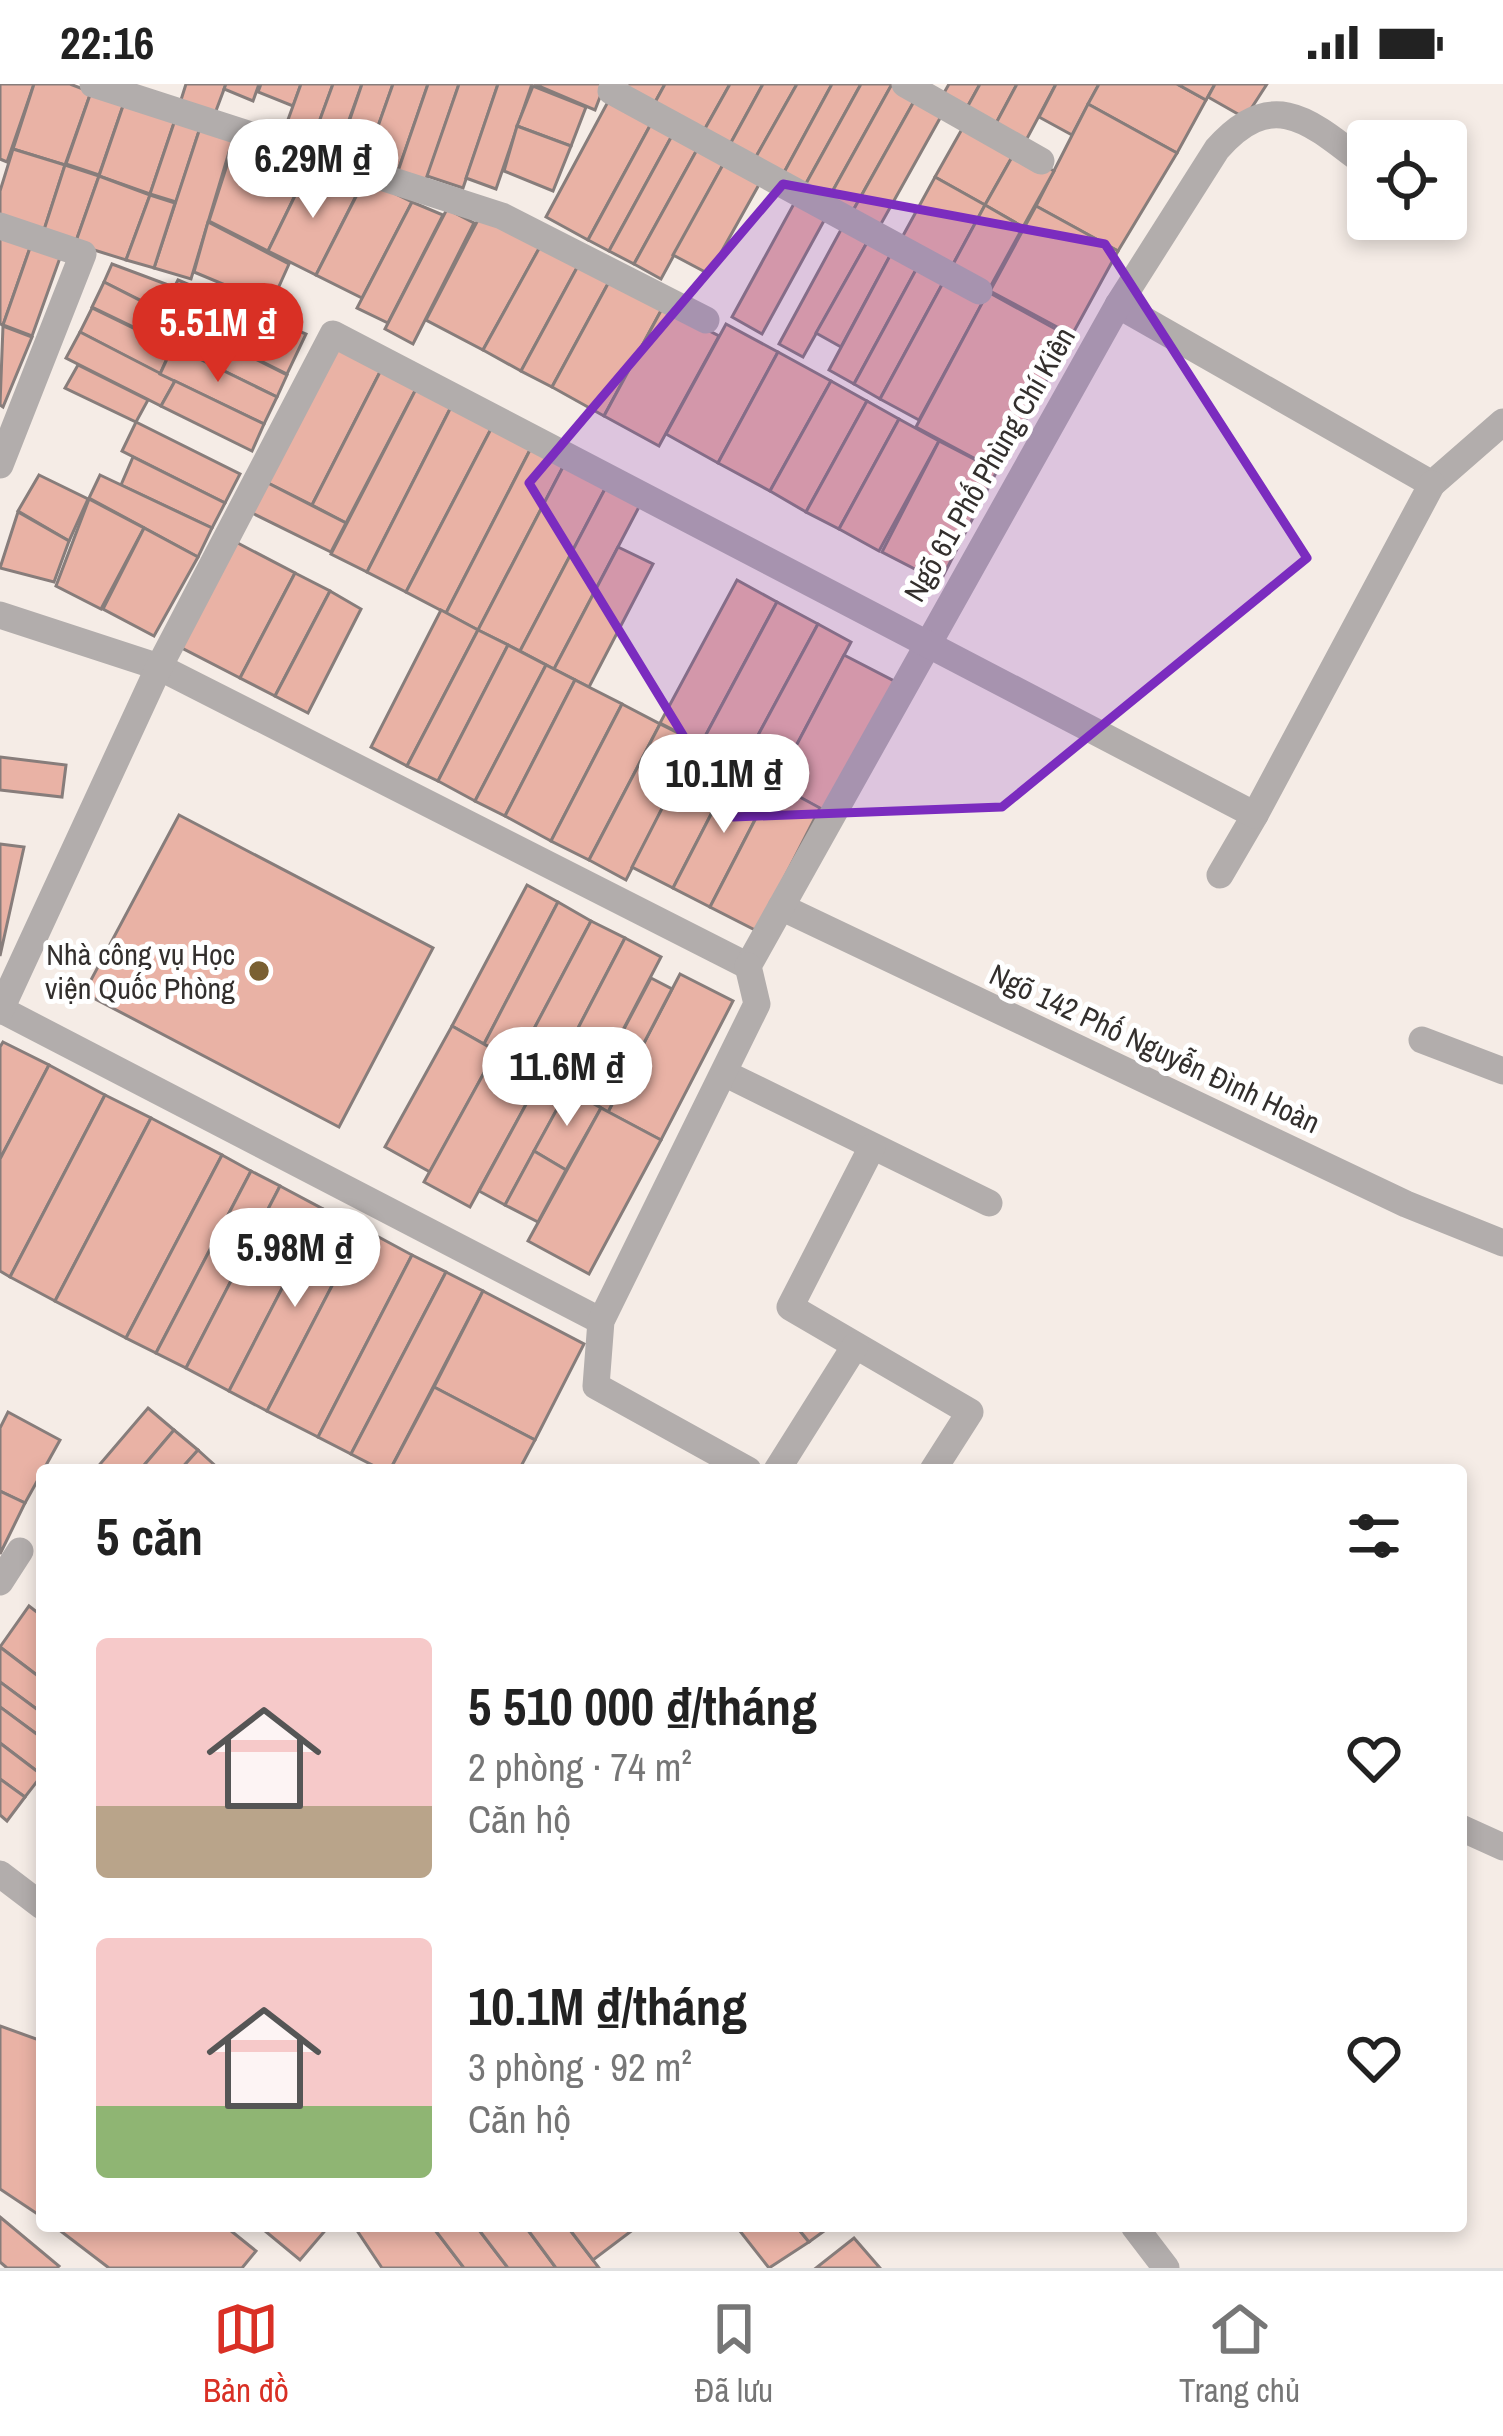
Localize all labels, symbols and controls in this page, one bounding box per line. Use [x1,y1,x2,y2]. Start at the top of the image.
text: 22:16 [60,12,154,73]
pin: 6.29M ₫ [202,119,424,221]
map controls [1347,120,1467,240]
button: locate [1347,120,1467,240]
text: 6.29M ₫ [254,132,372,184]
pin: 5.51M ₫ [107,283,329,385]
text: 5.51M ₫ [159,296,277,348]
street label: Ngõ 61 Phố Phùng Chí Kiên [894,320,1084,608]
pin: 10.1M ₫ [613,734,835,836]
text: 10.1M ₫ [665,747,783,799]
place label: Nhà công vụ Học viện Quốc Phòng [45,934,235,1008]
street label: Ngõ 142 Phố Nguyễn Đình Hoàn [984,954,1326,1142]
marker: Nhà công vụ Học viện Quốc Phòng [246,958,272,984]
pin: 11.6M ₫ [456,1027,678,1129]
text: 11.6M ₫ [509,1040,625,1092]
pin: 5.98M ₫ [184,1208,406,1310]
text: 5.98M ₫ [236,1221,354,1273]
text: 5 căn [96,1502,203,1571]
icon: filters [1341,1503,1407,1569]
text: 5 510 000 ₫/tháng [468,1672,817,1741]
icon: home [192,1686,336,1830]
icon: heart [1341,1725,1407,1791]
text: 2 phòng · 74 m² [468,1741,692,1793]
text: Căn hộ [468,1793,571,1845]
text: 10.1M ₫/tháng [468,1972,747,2041]
icon: home [192,1986,336,2130]
icon: heart [1341,2025,1407,2091]
text: 3 phòng · 92 m² [468,2041,692,2093]
text: Căn hộ [468,2093,571,2145]
tab: Bản đồ [203,2296,289,2412]
tab: Đã lưu [695,2296,773,2412]
tab: Trang chủ [1179,2296,1300,2412]

